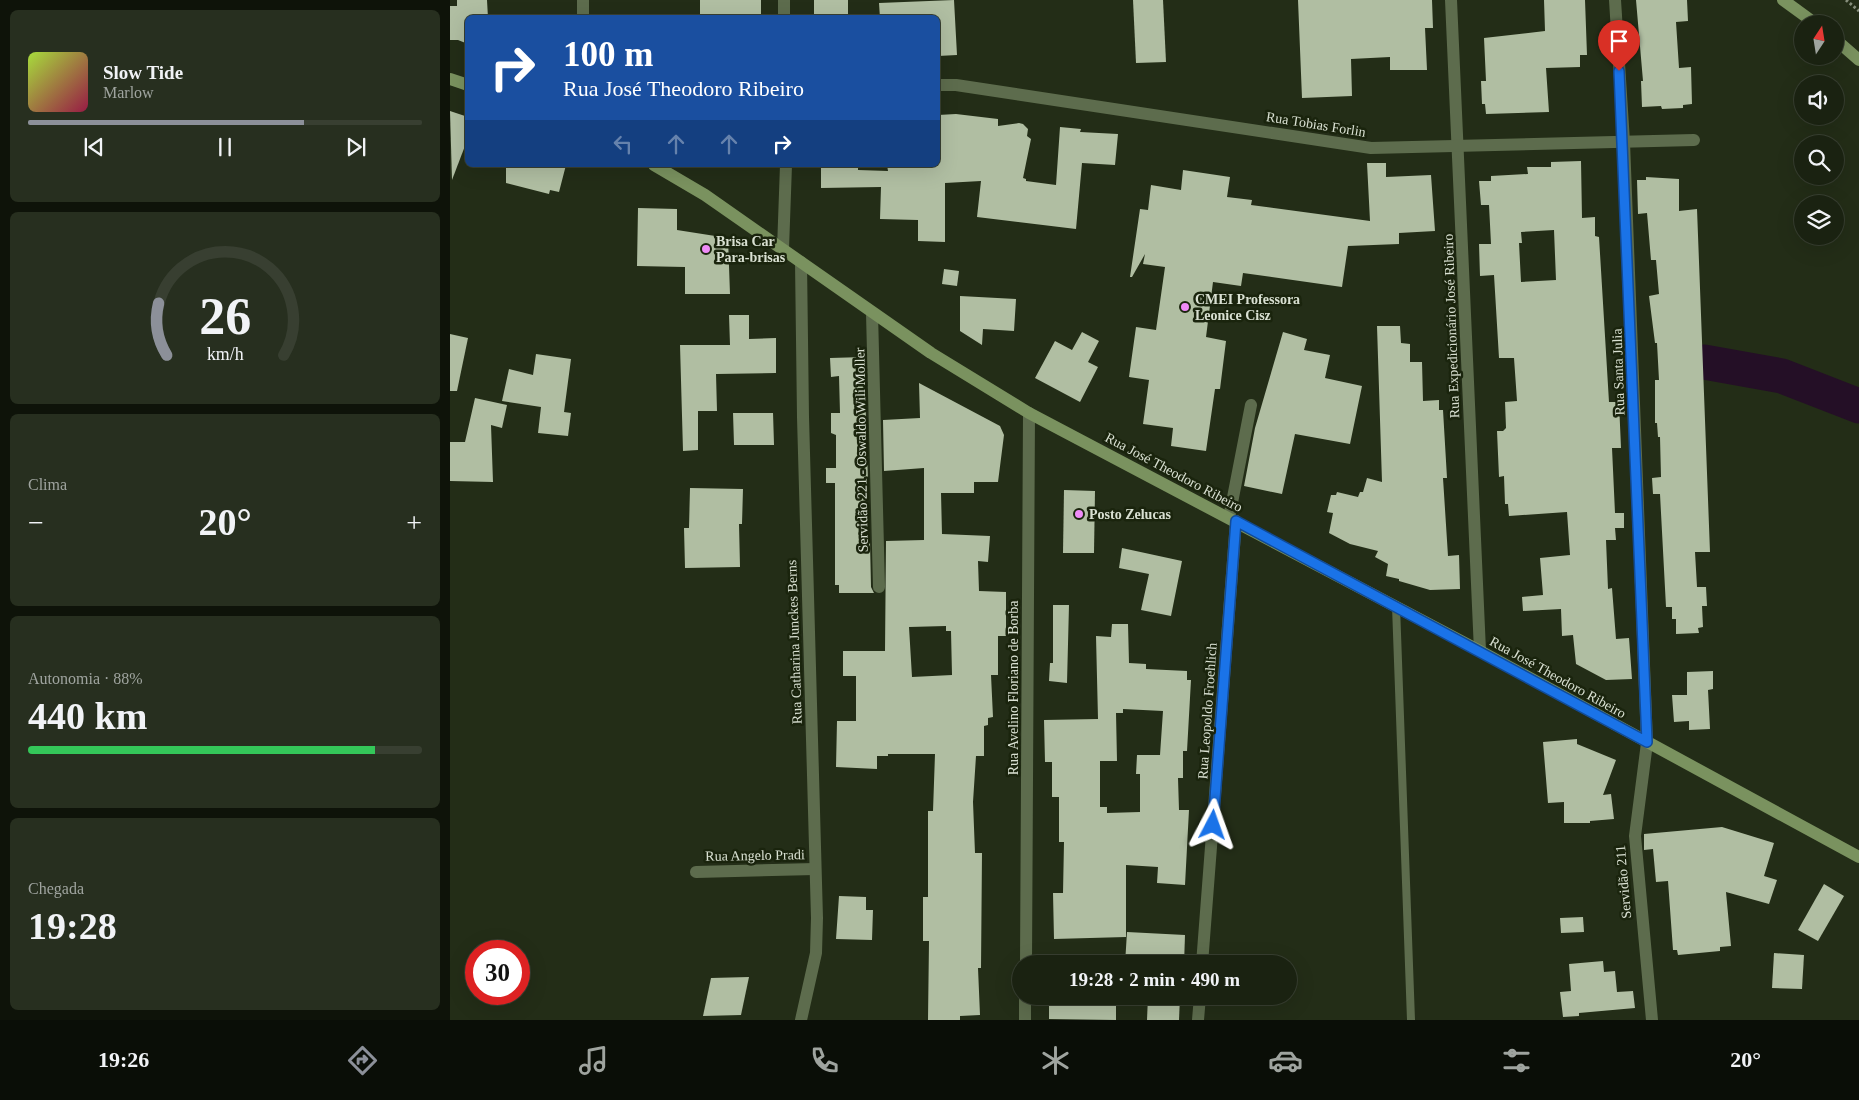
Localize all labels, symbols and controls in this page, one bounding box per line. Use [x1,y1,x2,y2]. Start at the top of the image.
north arrow [1794,15,1844,65]
map controls [1794,15,1844,245]
pin [1598,20,1640,71]
icon: arrive [1605,27,1633,55]
icon: right [480,35,545,100]
text: 100 m [563,35,653,74]
text: Slow Tide [103,62,183,83]
button: sound [1794,75,1844,125]
text: Rua José Theodoro Ribeiro [563,76,804,101]
text: Marlow [103,84,154,101]
street label: Rua Tobias Forlin [1265,109,1367,140]
icon: left [609,130,637,158]
icon: ahead [662,130,690,158]
icon: ahead [715,130,743,158]
icon: right [768,130,796,158]
icon: previous [80,133,108,161]
icon: pause [211,133,239,161]
icon: next [342,133,370,161]
button: search [1794,135,1844,185]
button: layers [1794,195,1844,245]
street label: Rua Expedicionário José Ribeiro [1441,233,1462,419]
place label: Brisa Car Para-brisas [716,234,786,265]
marker: Brisa Car Para-brisas [700,243,712,255]
text: 26 [199,288,251,345]
place label: CMEI Professora Leonice Cisz [1195,292,1300,323]
marker: CMEI Professora Leonice Cisz [1179,301,1191,313]
street label: Rua Santa Julia [1609,327,1628,416]
text: km/h [207,344,243,364]
street label: Servidão 221 - Oswaldo Wili Moller [852,347,871,553]
street label: Rua José Theodoro Ribeiro [1103,430,1245,515]
text: Clima [28,476,67,493]
text: 20° [198,501,252,543]
text: − [28,507,44,538]
text: + [406,507,422,538]
place label: Posto Zelucas [1089,507,1172,522]
marker: Posto Zelucas [1073,508,1085,520]
street label: Rua Catharina Junckes Berns [784,560,805,724]
street label: Rua Avelino Floriano de Borba [1006,600,1021,775]
street label: Rua José Theodoro Ribeiro [1487,634,1628,721]
street label: Rua Leopoldo Froehlich [1195,642,1220,780]
text: Autonomia · 88% [28,670,143,687]
text: 440 km [28,695,147,737]
position arrow [1186,798,1238,850]
street label: Servidão 211 [1613,845,1634,919]
street label: Rua Angelo Pradi [705,847,805,864]
text: Chegada [28,880,84,897]
text: 19:28 [28,905,117,947]
speed limit sign: 30 [465,940,530,1005]
text: 19:28 · 2 min · 490 m [1069,969,1240,990]
icon: directions [345,1043,380,1078]
icon: music [576,1043,611,1078]
icon: phone [807,1043,842,1078]
icon: climate [1038,1043,1073,1078]
icon: car [1268,1043,1303,1078]
icon: filters [1499,1043,1534,1078]
text: 19:26 [98,1047,149,1072]
text: 20° [1730,1047,1761,1072]

